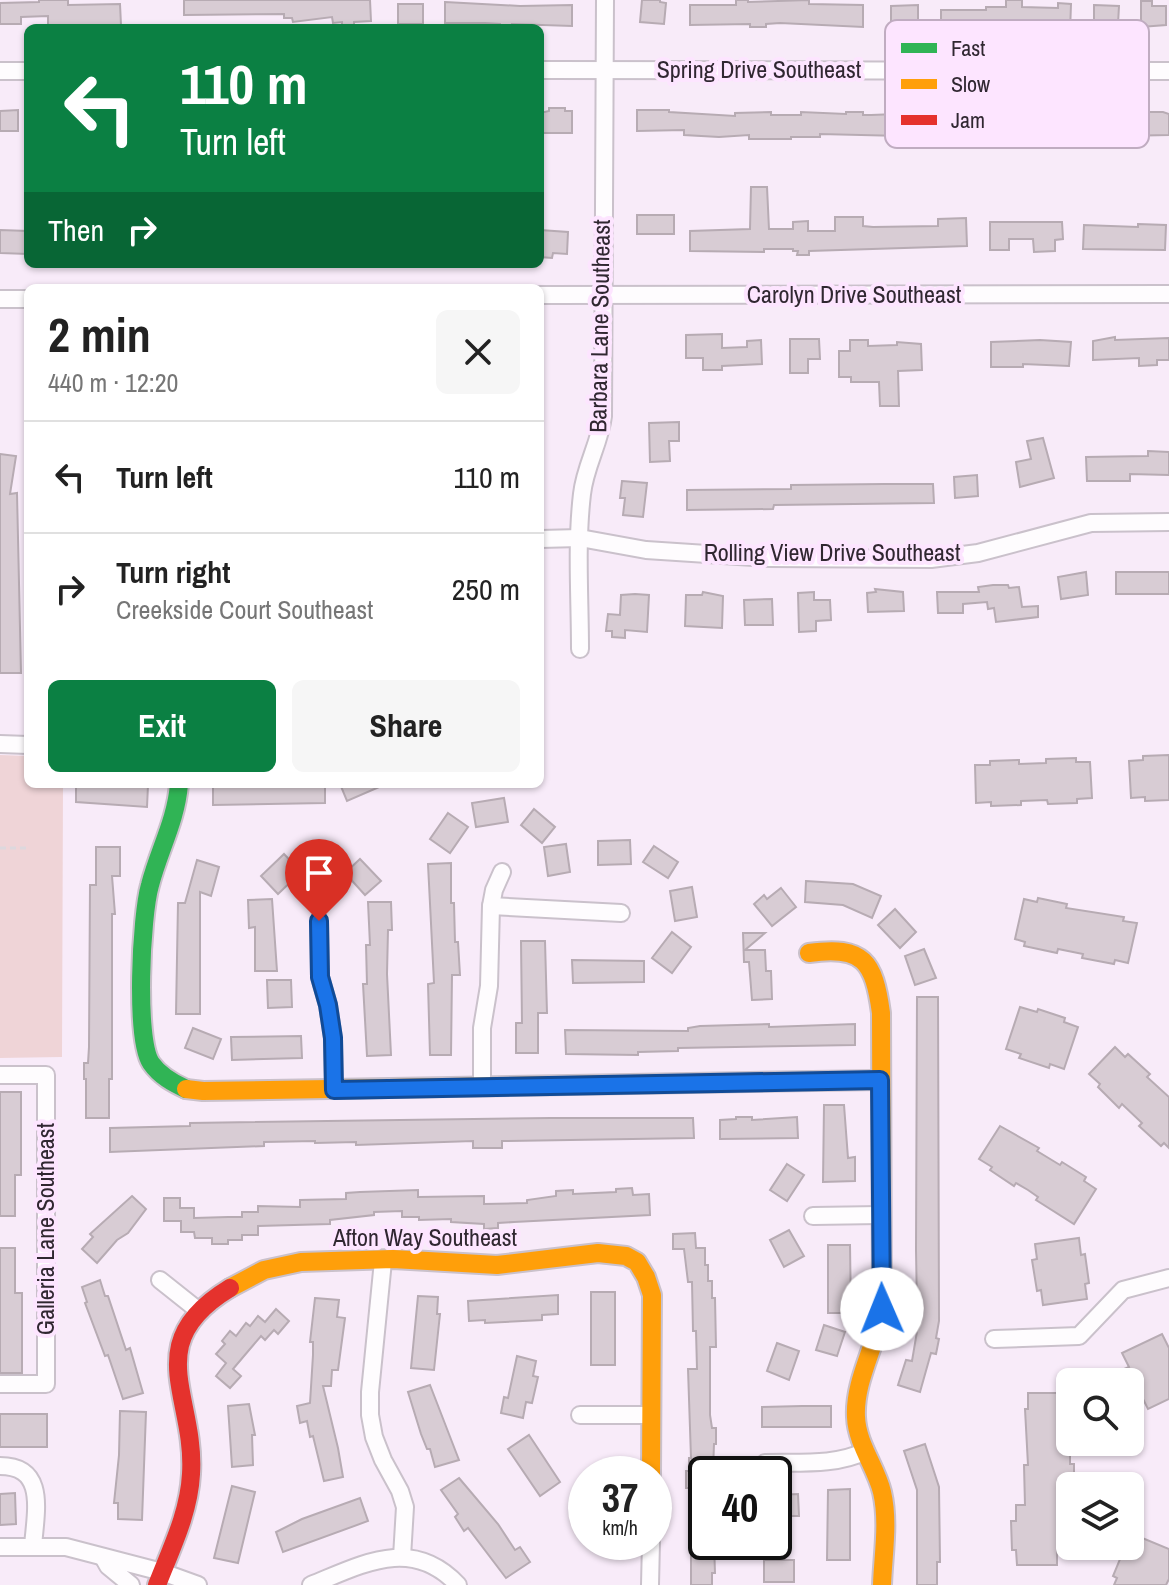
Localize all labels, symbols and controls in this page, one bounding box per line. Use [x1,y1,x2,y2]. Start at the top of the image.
legend [885,20,1149,148]
text: Fast [951,33,985,63]
text: 110 m [180,46,308,121]
street label: Spring Drive Southeast [657,53,862,85]
icon: left [48,56,152,160]
text: Slow [951,69,990,99]
text: Jam [951,105,985,135]
text: Turn left [180,118,286,166]
icon: right [120,208,164,252]
text: Then [48,210,104,250]
street label: Barbara Lane Southeast [581,219,617,433]
street label: Carolyn Drive Southeast [747,278,962,310]
text: 2 min [48,302,151,367]
button: close [436,310,520,394]
text: 440 m · 12:20 [48,365,178,400]
icon: left [48,455,92,499]
text: Turn left [116,457,213,497]
text: 110 m [453,457,520,497]
street label: Rolling View Drive Southeast [704,536,961,568]
text: Turn right [116,552,230,592]
icon: right [48,567,92,611]
text: 250 m [452,569,520,609]
text: Creekside Court Southeast [116,592,373,627]
button: Exit [48,680,276,772]
button: Share [292,680,520,772]
pin [285,839,353,921]
icon: arrive [297,851,341,895]
street label: Galleria Lane Southeast [29,1122,61,1335]
street label: Afton Way Southeast [332,1221,518,1253]
position arrow [840,1267,924,1351]
map controls [1056,1368,1144,1560]
button: search [1056,1368,1144,1456]
speed limit sign: 40 [688,1456,792,1560]
text: 37 [602,1471,638,1524]
button: layers [1056,1472,1144,1560]
text: km/h [602,1514,638,1541]

